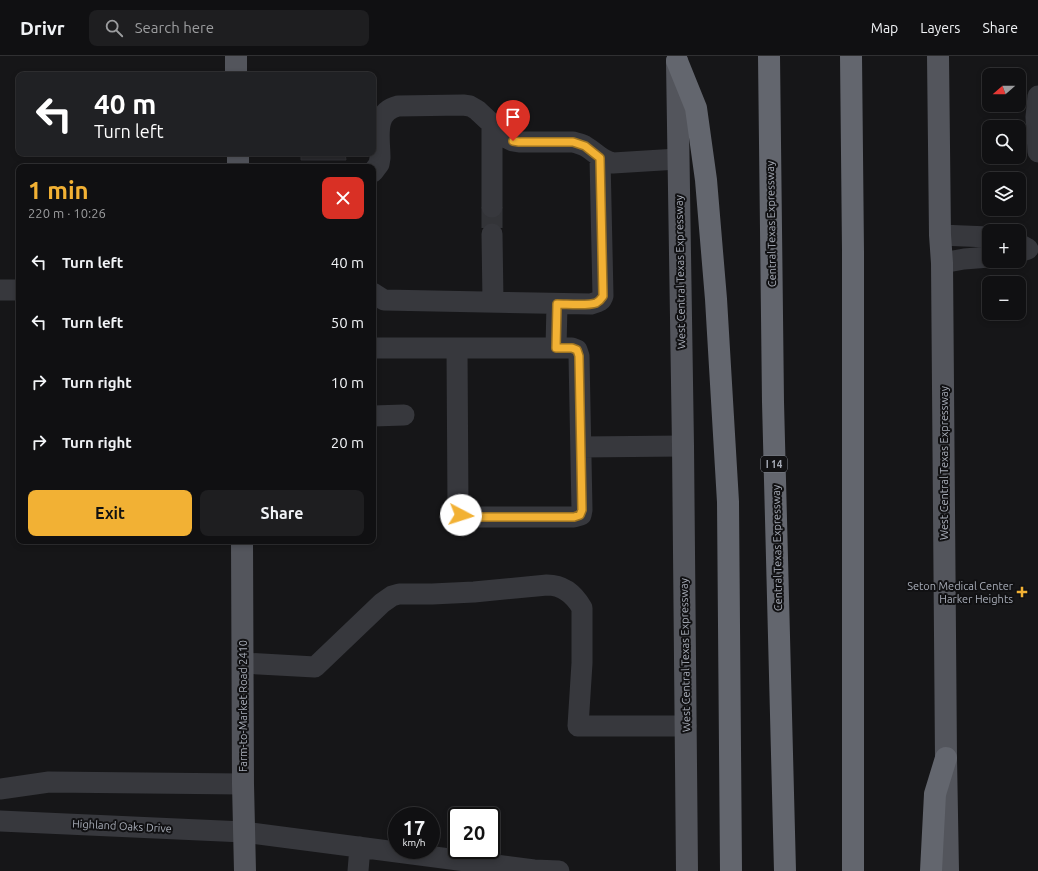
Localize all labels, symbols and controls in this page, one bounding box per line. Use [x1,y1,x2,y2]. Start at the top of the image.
search box [89,10,369,46]
text: Drivr [20,17,65,39]
icon: search [103,17,125,39]
text: Search here [135,19,214,36]
text: Map [871,20,898,36]
text: Layers [920,20,960,36]
text: Share [982,20,1018,36]
north arrow [982,68,1026,112]
map controls [982,68,1026,320]
icon: left [28,88,80,140]
text: 40 m [94,88,156,119]
pin [496,100,530,141]
icon: arrive [502,106,524,128]
button: search [982,120,1026,164]
text: Turn left [94,121,164,141]
street label: Central Texas Expressway [764,160,778,287]
button: layers [982,172,1026,216]
text: 1 min [28,177,89,204]
button: close [322,177,364,219]
street label: West Central Texas Expressway [673,194,687,349]
text: 220 m · 10:26 [28,206,106,220]
button: + [982,224,1026,268]
icon: left [28,251,50,273]
text: Turn left [62,254,123,271]
text: 40 m [331,254,364,271]
button: − [982,276,1026,320]
icon: left [28,311,50,333]
text: Turn left [62,314,123,331]
text: 50 m [331,314,364,331]
icon: right [28,371,50,393]
text: Turn right [62,374,132,391]
text: 10 m [331,374,364,391]
street label: West Central Texas Expressway [938,385,950,540]
icon: right [28,431,50,453]
text: Turn right [62,434,132,451]
text: 20 m [331,434,364,451]
road number: I 14 [761,456,787,472]
street label: Central Texas Expressway [770,484,784,611]
button: Exit [28,490,192,536]
button: Share [200,490,364,536]
position arrow [440,494,482,536]
street label: West Central Texas Expressway [678,577,692,732]
place label: Seton Medical Center Harker Heights [907,580,1014,605]
marker: Seton Medical Center Harker Heights [1016,586,1028,598]
street label: Farm-to-Market Road 2410 [237,640,249,772]
speed limit sign: 20 [448,807,500,859]
text: 17 [403,816,425,839]
street label: Highland Oaks Drive [72,817,172,835]
text: km/h [402,837,426,848]

